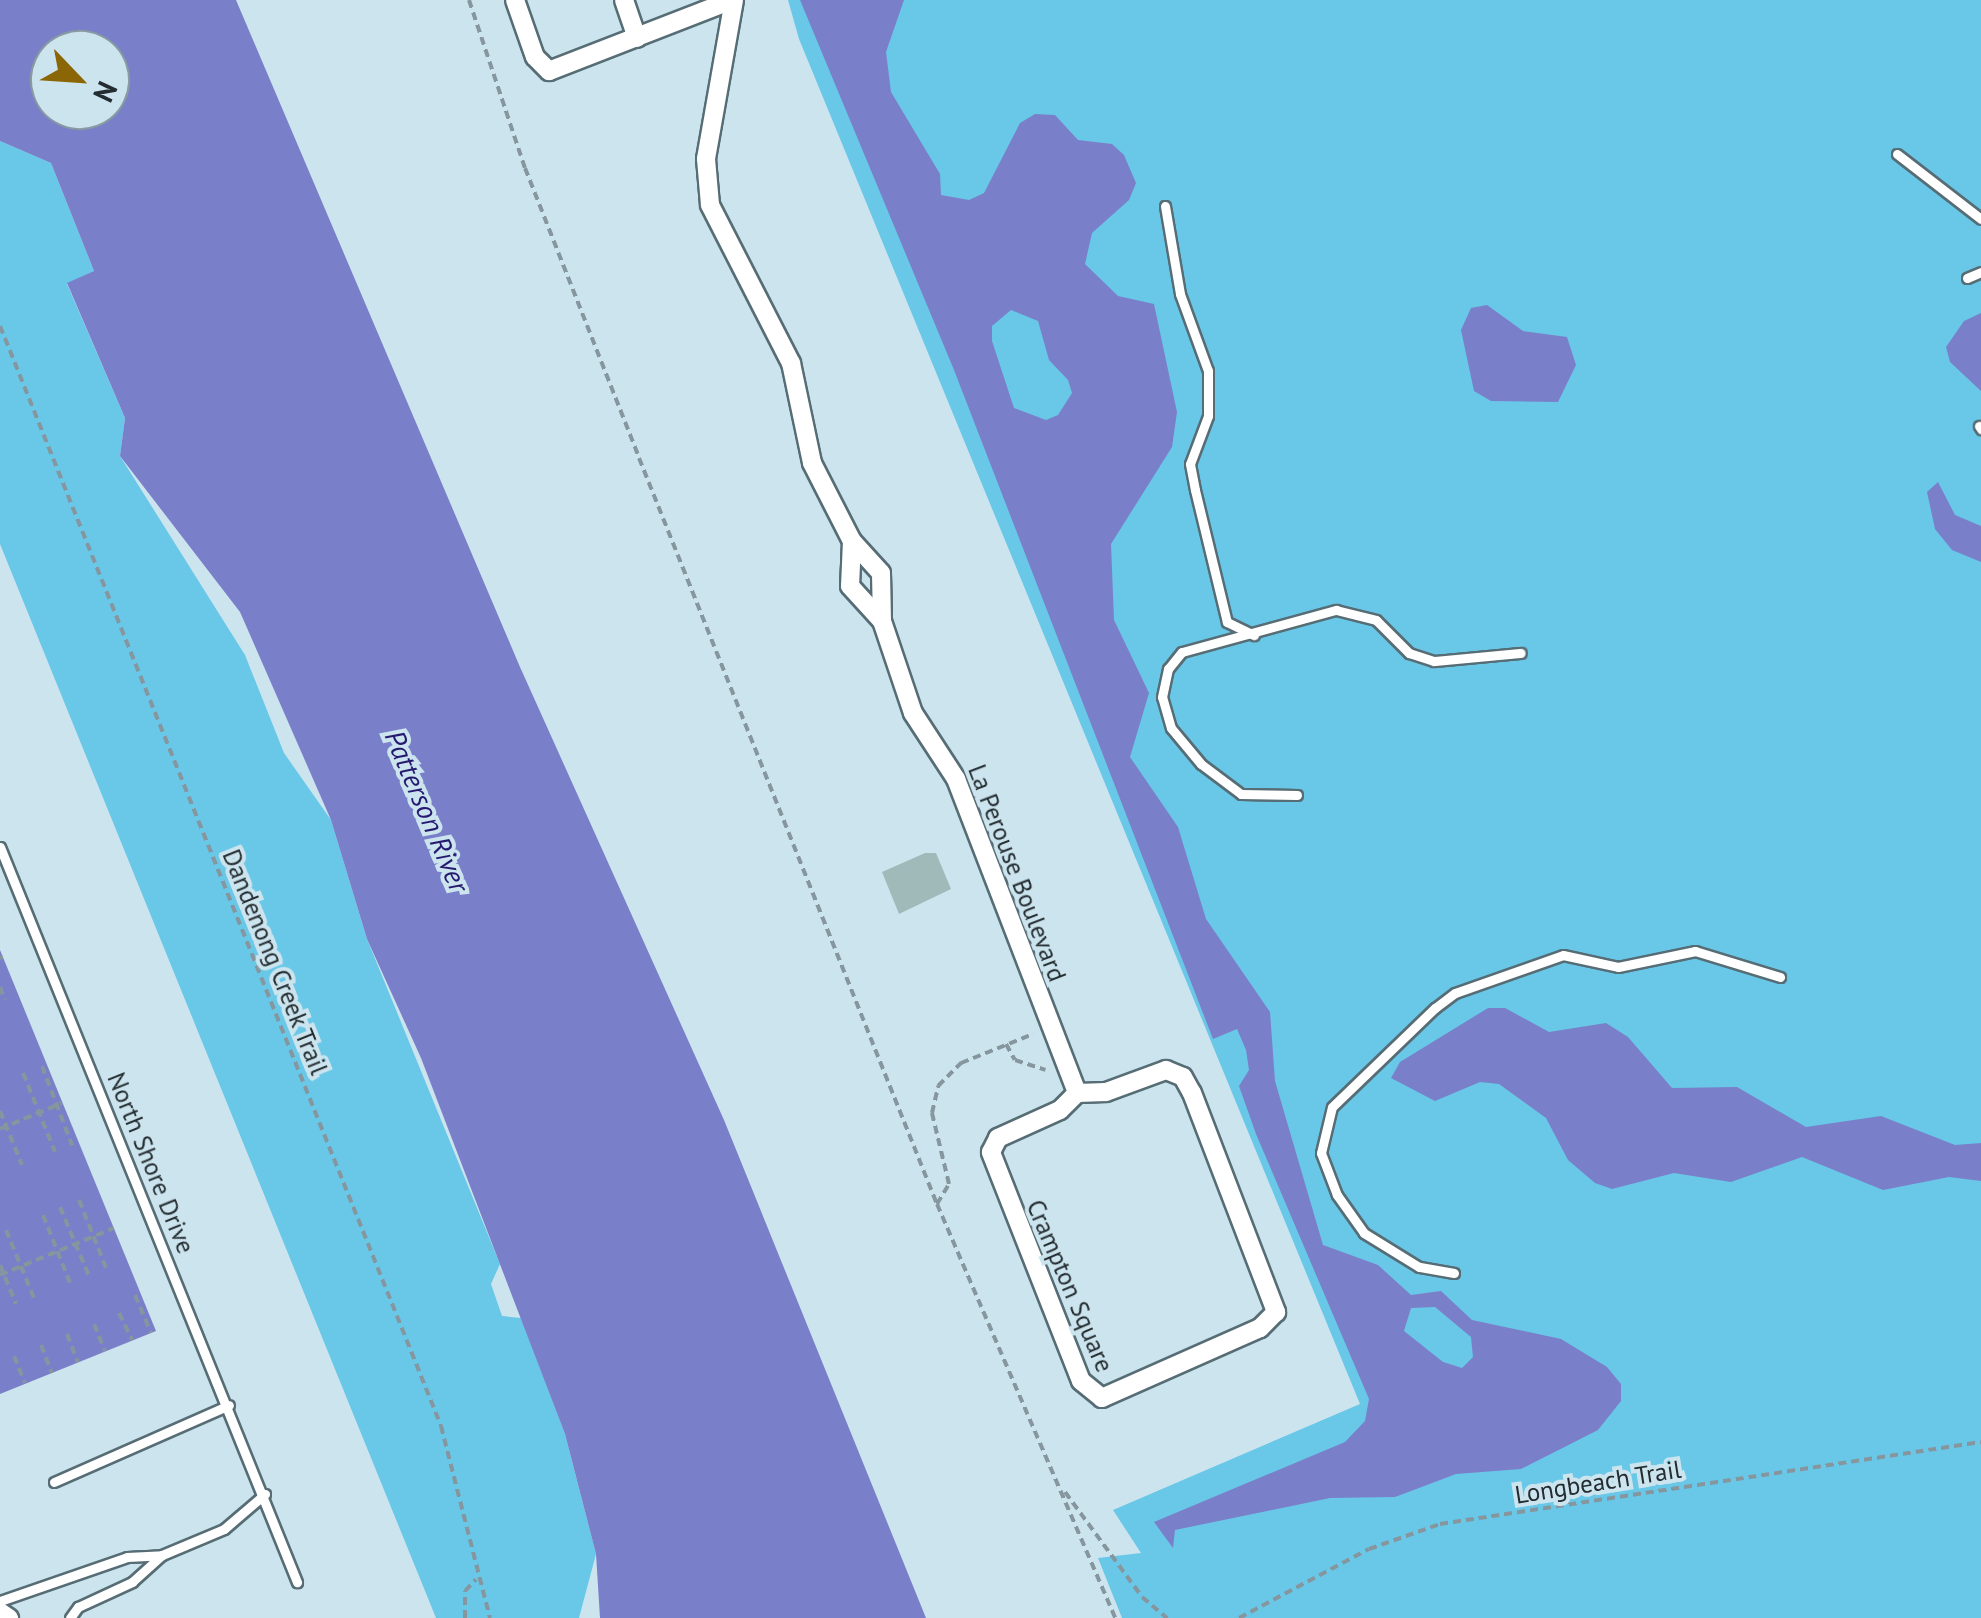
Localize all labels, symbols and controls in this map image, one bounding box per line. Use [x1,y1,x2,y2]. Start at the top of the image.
north arrow [30,30,130,130]
text: N [85,76,126,108]
water label: Patterson River [378,725,476,897]
street label: La Perouse Boulevard [962,760,1072,986]
street label: Dandenong Creek Trail [216,844,334,1080]
street label: North Shore Drive [101,1068,201,1258]
street label: Crampton Square [1020,1195,1120,1377]
street label: Longbeach Trail [1513,1454,1683,1510]

